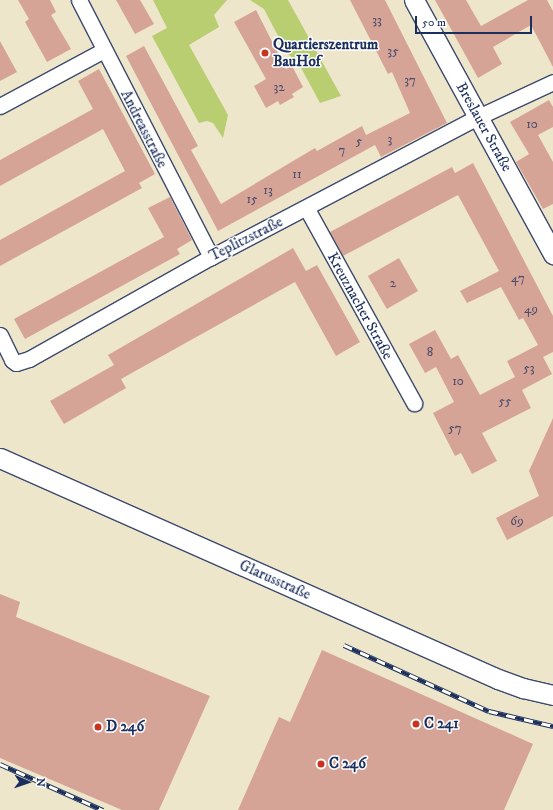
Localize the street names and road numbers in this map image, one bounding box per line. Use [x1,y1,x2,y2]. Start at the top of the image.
street label: Breslauer Straße [452,79,516,175]
street label: Andreasstraße [117,87,171,171]
street label: Teplitzstraße [206,213,286,265]
street label: Kreuznacher Straße [323,249,397,363]
street label: Glarusstraße [237,556,313,604]

